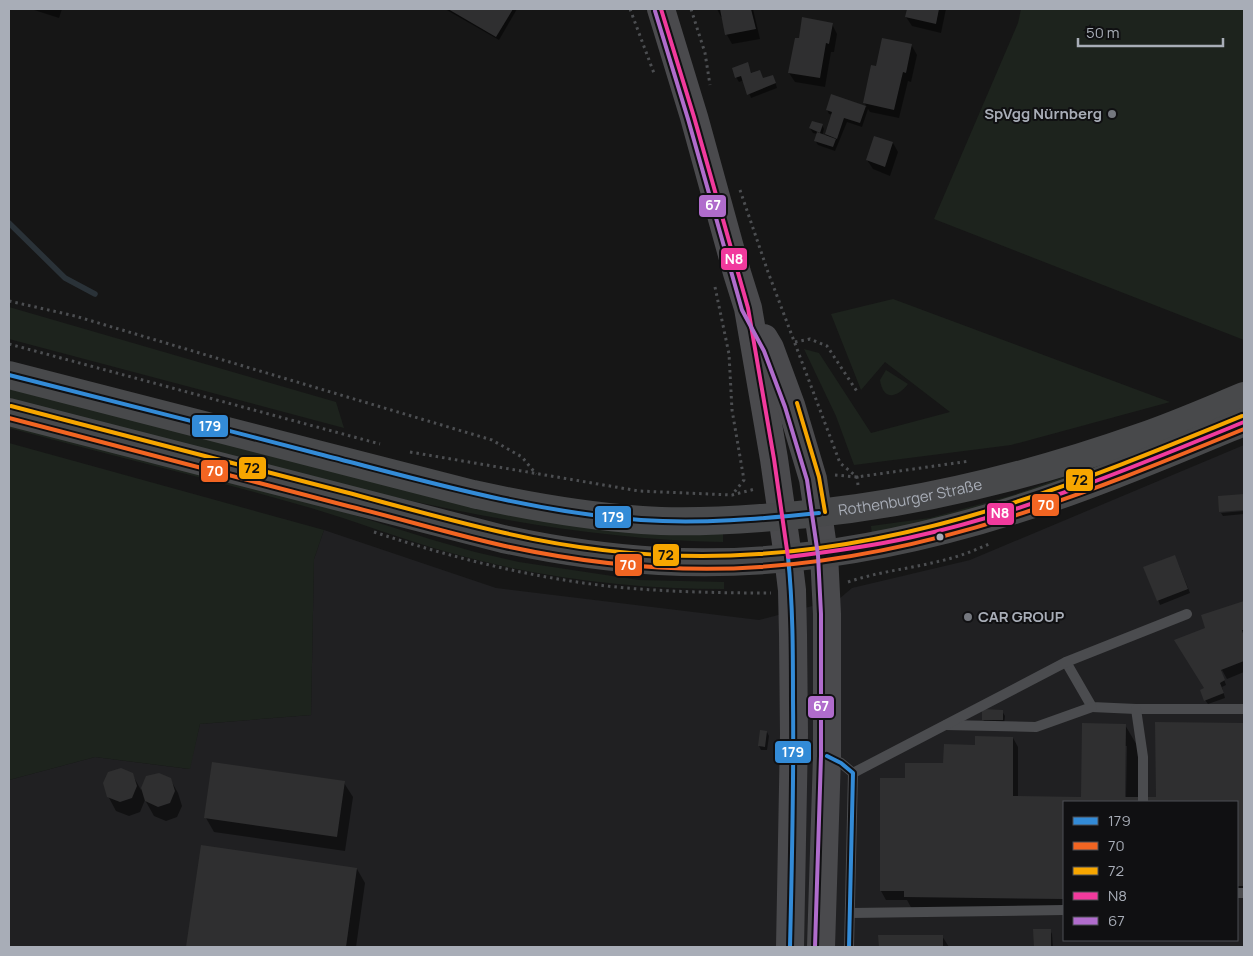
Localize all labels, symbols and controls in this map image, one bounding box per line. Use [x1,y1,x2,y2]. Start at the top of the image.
scale bar [1078,15,1223,47]
text: 50 m [1086,22,1120,43]
place label: SpVgg Nürnberg [984,103,1102,124]
marker: SpVgg Nürnberg [1106,108,1118,120]
line badge: 67 [698,194,727,218]
text: 67 [705,195,721,214]
line badge: N8 [720,247,748,271]
text: N8 [725,249,743,268]
line badge: 179 [191,414,229,438]
text: 179 [199,416,221,435]
line badge: 72 [238,456,267,480]
text: 72 [244,458,260,477]
line badge: 70 [200,459,229,483]
text: 70 [207,461,223,480]
line badge: 72 [1065,468,1094,492]
text: 72 [1072,470,1088,489]
street label: Rothenburger Straße [837,473,985,521]
line badge: 70 [1031,493,1060,517]
text: 70 [1038,495,1054,514]
line badge: N8 [986,502,1015,526]
text: N8 [991,503,1009,522]
line badge: 179 [594,505,632,529]
text: 179 [602,507,624,526]
unlabelled marker [935,532,945,542]
line badge: 72 [652,543,680,567]
text: 72 [658,545,674,564]
line badge: 70 [614,553,643,577]
text: 70 [620,555,636,574]
place label: CAR GROUP [978,606,1065,627]
marker: CAR GROUP [962,611,974,623]
line badge: 67 [807,695,835,719]
text: 67 [813,696,829,715]
line badge: 179 [774,740,812,764]
text: 179 [782,742,804,761]
legend [1063,801,1238,941]
text: 179 [1108,810,1131,831]
text: 70 [1108,835,1125,856]
text: 72 [1108,860,1124,881]
text: N8 [1108,885,1127,906]
text: 67 [1108,910,1125,931]

